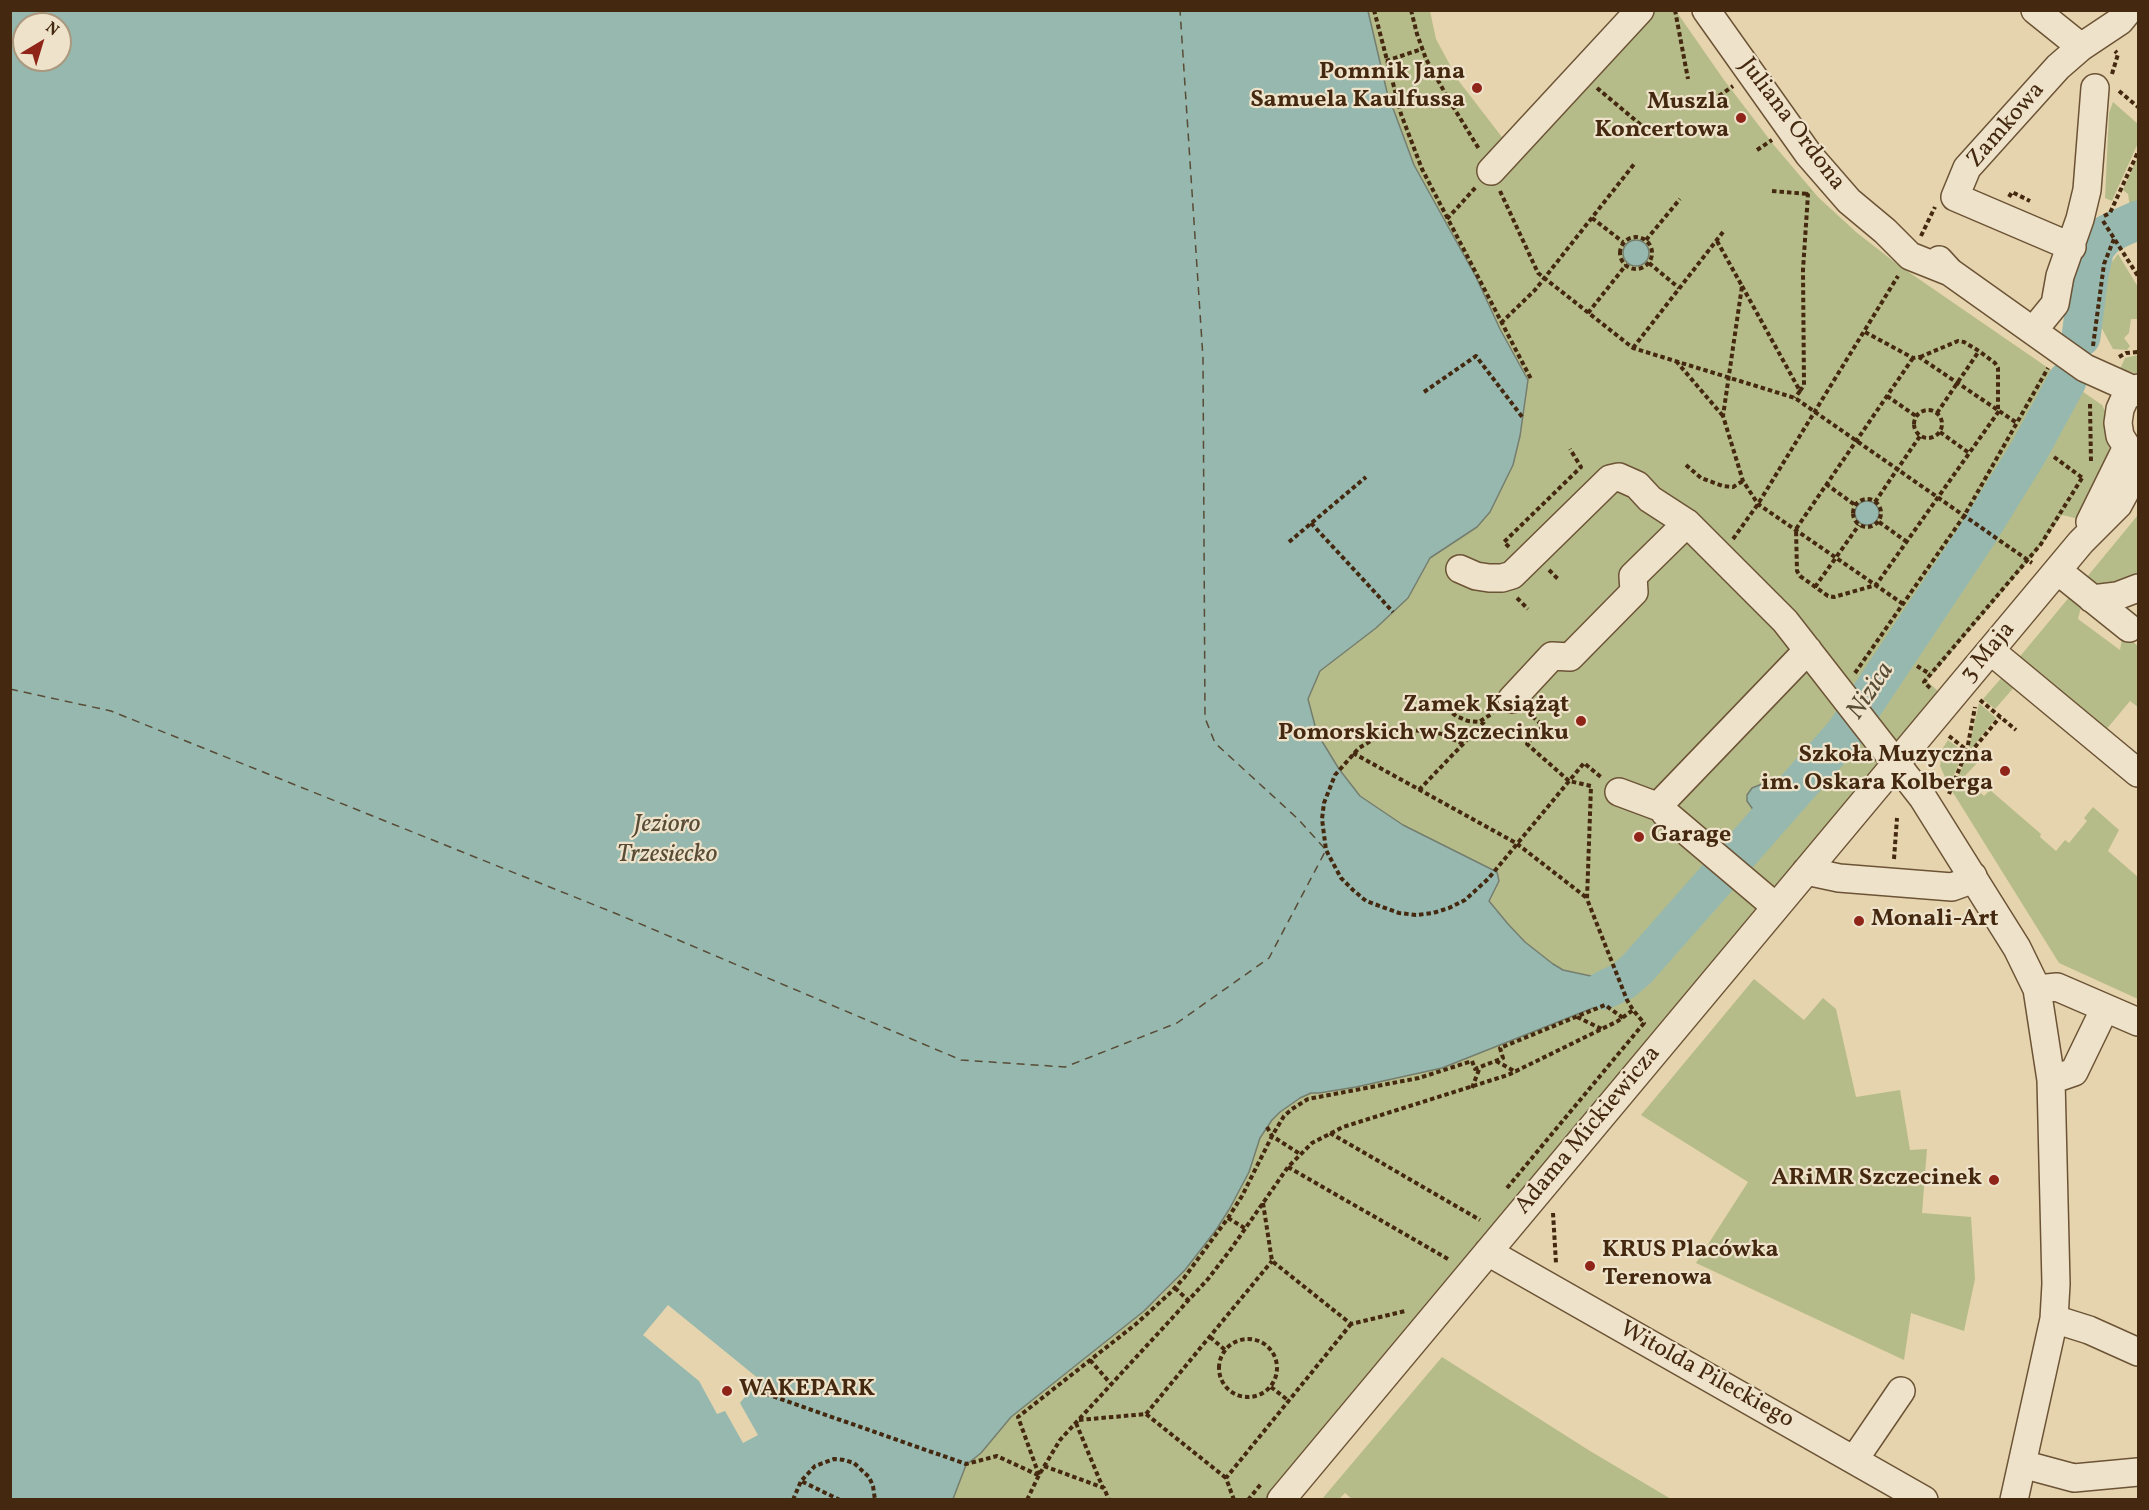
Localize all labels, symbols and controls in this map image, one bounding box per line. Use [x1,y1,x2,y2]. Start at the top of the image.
north arrow [12,12,72,72]
text: N [40,17,63,42]
street label: Juliana Ordona [1732,53,1850,197]
place label: Pomnik Jana Samuela Kaulfussa [1250,60,1465,116]
street label: Zamkowa [1962,77,2052,175]
marker: Pomnik Jana Samuela Kaulfussa [1470,81,1484,95]
place label: Muszla Koncertowa [1595,90,1729,146]
marker: Muszla Koncertowa [1734,111,1748,125]
street label: 3 Maja [1955,617,2023,689]
water label: Nizica [1842,657,1902,727]
place label: Zamek Książąt Pomorskich w Szczecinku [1278,693,1569,749]
marker: Zamek Książąt Pomorskich w Szczecinku [1574,714,1588,728]
place label: Szkoła Muzyczna im. Oskara Kolberga [1761,743,1993,799]
marker: Szkoła Muzyczna im. Oskara Kolberga [1998,764,2012,778]
water label: Jezioro Trzesiecko [617,810,717,872]
place label: Garage [1651,823,1731,851]
marker: Garage [1632,830,1646,844]
place label: Monali-Art [1871,907,1999,935]
marker: Monali-Art [1852,914,1866,928]
street label: Adama Mickiewicza [1510,1041,1668,1221]
place label: ARiMR Szczecinek [1772,1166,1982,1194]
marker: ARiMR Szczecinek [1987,1173,2001,1187]
place label: KRUS Placówka Terenowa [1602,1238,1779,1294]
marker: KRUS Placówka Terenowa [1583,1259,1597,1273]
street label: Witolda Pileckiego [1614,1316,1798,1436]
place label: WAKEPARK [739,1377,875,1405]
marker: WAKEPARK [720,1384,734,1398]

